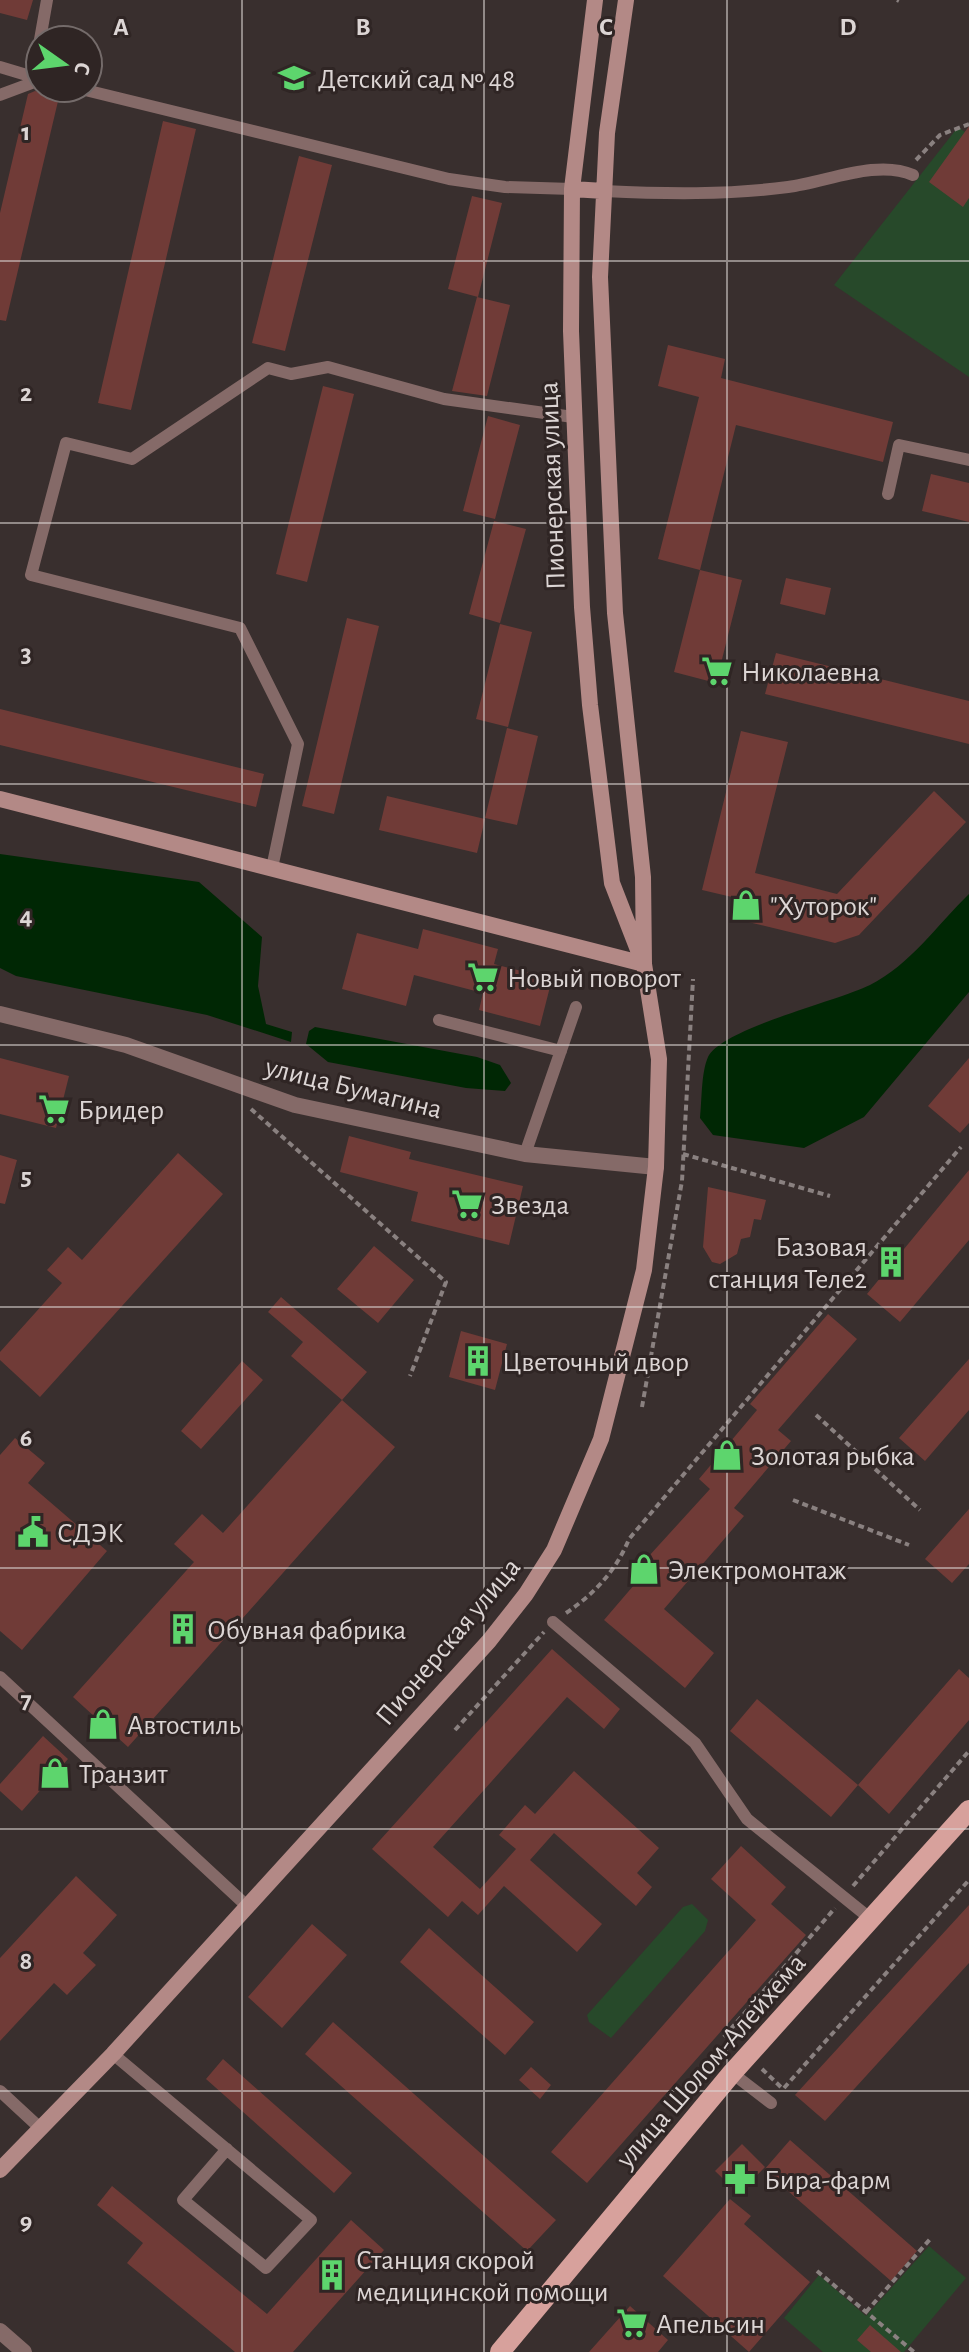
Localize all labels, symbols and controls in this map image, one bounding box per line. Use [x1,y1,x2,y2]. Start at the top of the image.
text: A [113,14,129,40]
text: B [355,14,371,40]
text: C [599,14,613,40]
text: D [839,14,857,40]
north arrow [24,24,104,104]
text: С [70,60,95,77]
school or university icon: Детский сад № 48 [277,61,311,95]
place label: Детский сад № 48 [318,66,515,94]
text: 1 [21,119,31,145]
text: 2 [20,380,32,406]
street label: Пионерская улица [535,381,571,591]
text: 3 [20,641,32,667]
supermarket icon: Николаевна [700,654,734,688]
place label: Николаевна [741,659,880,687]
shop icon: "Хуторок" [729,888,763,922]
place label: "Хуторок" [770,893,877,921]
text: 4 [19,903,33,929]
supermarket icon: Новый поворот [466,960,500,994]
place label: Новый поворот [507,965,682,993]
street label: улица Бумагина [261,1053,445,1124]
supermarket icon: Бридер [37,1092,71,1126]
place label: Бридер [78,1097,164,1125]
text: 5 [20,1164,32,1190]
supermarket icon: Звезда [450,1187,484,1221]
place label: Звезда [491,1192,569,1220]
place label: Базовая станция Теле2 [708,1234,867,1294]
building icon: Базовая станция Теле2 [874,1245,908,1279]
building icon: Цветочный двор [461,1344,495,1378]
place label: Цветочный двор [502,1349,689,1377]
text: 6 [20,1425,32,1451]
shop icon: Золотая рыбка [710,1438,744,1472]
place label: Золотая рыбка [751,1443,915,1471]
public building icon: СДЭК [16,1515,50,1549]
place label: СДЭК [57,1520,124,1548]
shop icon: Электромонтаж [627,1552,661,1586]
street label: Пионерская улица [371,1553,526,1731]
place label: Электромонтаж [668,1557,846,1585]
building icon: Обувная фабрика [166,1612,200,1646]
place label: Обувная фабрика [207,1617,406,1645]
text: 7 [20,1687,32,1713]
shop icon: Автостиль [86,1707,120,1741]
place label: Автостиль [127,1712,241,1740]
shop icon: Транзит [38,1756,72,1790]
place label: Транзит [79,1761,168,1789]
text: 8 [20,1948,32,1974]
street label: улица Шолом-Алейхема [611,1949,812,2174]
pharmacy icon: Бира-фарм [723,2162,757,2196]
place label: Бира-фарм [764,2167,891,2195]
text: 9 [20,2209,32,2235]
place label: Станция скорой медицинской помощи [356,2247,609,2307]
building icon: Станция скорой медицинской помощи [315,2258,349,2292]
supermarket icon: Апельсин [615,2306,649,2340]
place label: Апельсин [656,2311,765,2339]

